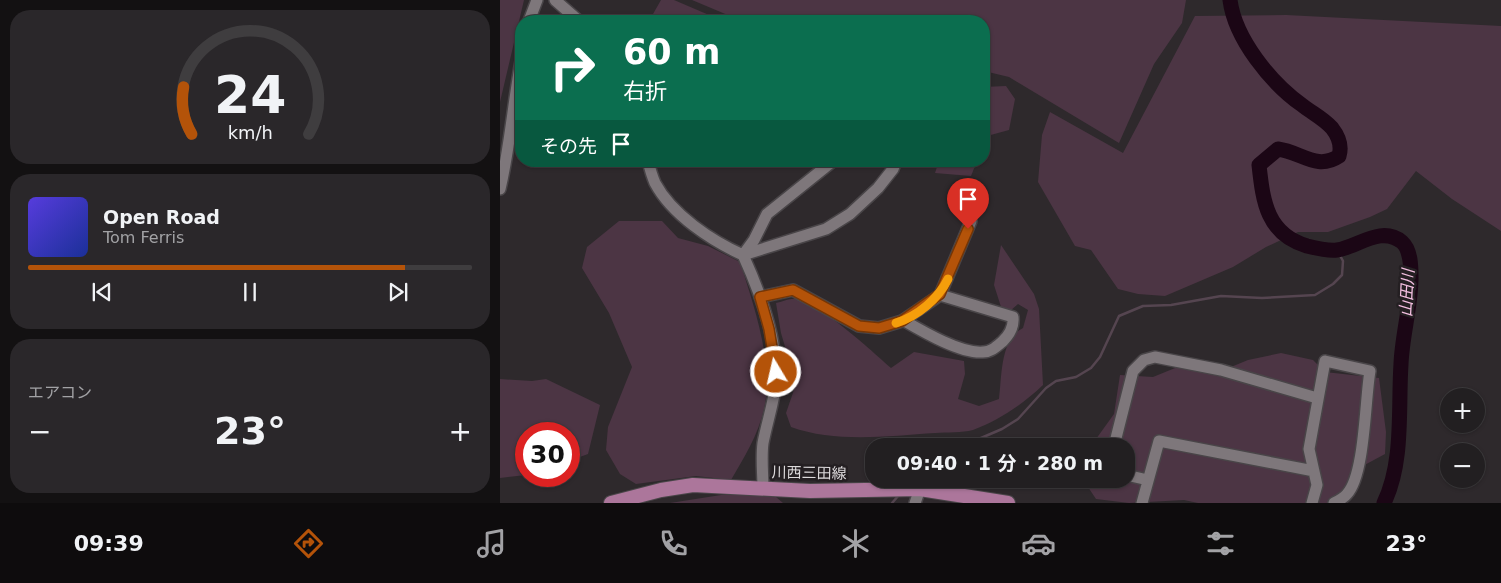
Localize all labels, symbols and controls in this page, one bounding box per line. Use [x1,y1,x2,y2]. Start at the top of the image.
text: 60 m [623,32,720,72]
icon: right [540,35,605,100]
text: 24 [214,65,286,125]
text: 右折 [623,79,667,104]
text: km/h [227,122,273,143]
icon: arrive [607,130,635,158]
text: その先 [540,135,597,157]
pin [947,178,989,229]
icon: arrive [954,185,982,213]
text: Open Road [103,206,220,228]
text: Tom Ferris [103,228,184,247]
water label: 山田川 [1396,267,1418,317]
icon: previous [88,278,116,306]
icon: pause [236,278,264,306]
icon: next [384,278,412,306]
position arrow [749,345,801,397]
text: エアコン [28,383,92,402]
map controls [1440,388,1485,488]
button: + [1440,388,1485,433]
text: 23° [214,409,286,453]
text: − [28,415,51,448]
text: + [449,415,472,448]
speed limit sign: 30 [515,422,580,487]
button: − [1440,443,1485,488]
text: 09:40 · 1 分 · 280 m [897,452,1103,474]
street label: 川西三田線 [771,463,847,483]
icon: directions [291,526,326,561]
icon: music [474,526,509,561]
icon: phone [656,526,691,561]
icon: climate [838,526,873,561]
icon: car [1021,526,1056,561]
icon: filters [1203,526,1238,561]
text: 09:39 [74,531,144,556]
text: 23° [1386,531,1427,556]

